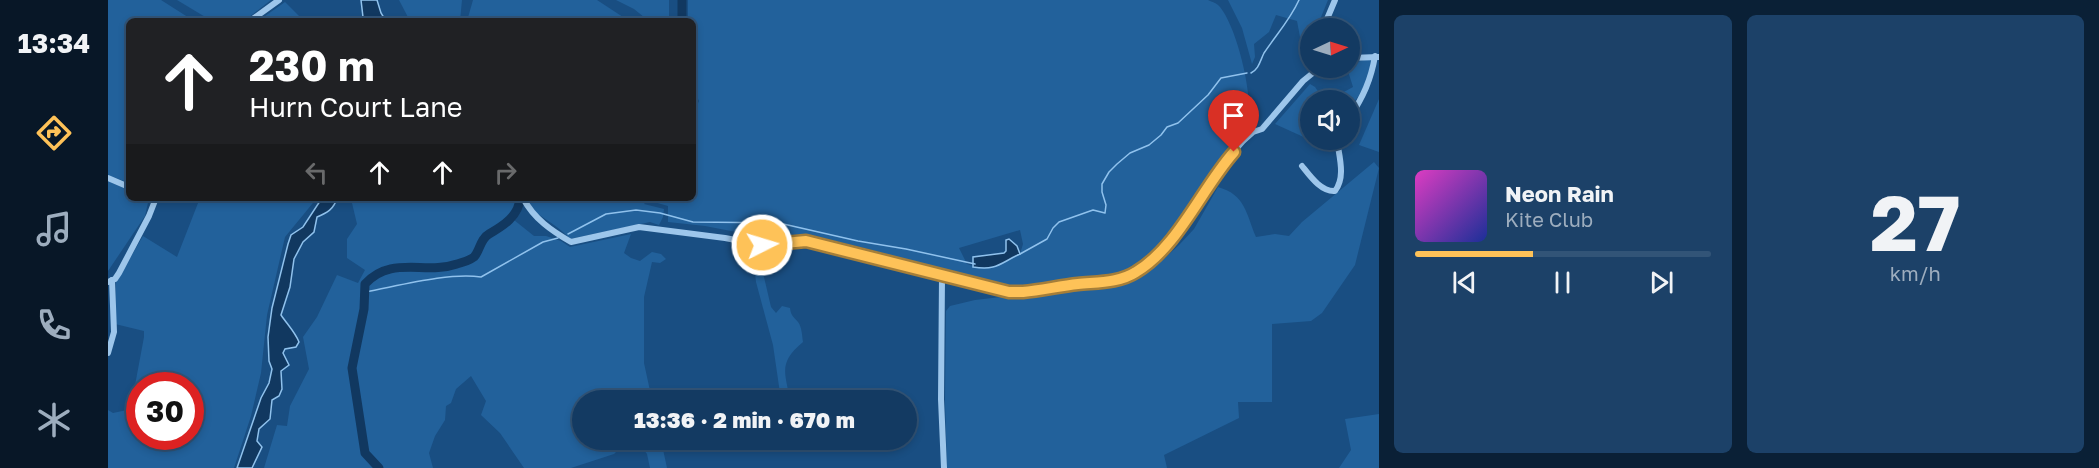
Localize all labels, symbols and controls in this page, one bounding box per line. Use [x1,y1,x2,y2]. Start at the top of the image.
north arrow [1300,18,1360,78]
map controls [1300,18,1360,150]
text: 13:34 [18,27,90,59]
text: 230 m [249,40,375,90]
icon: ahead [150,42,228,120]
pin [1208,90,1259,152]
button: sound [1300,90,1360,150]
text: Hurn Court Lane [249,91,462,123]
icon: arrive [1217,99,1250,132]
icon: directions [33,112,75,154]
icon: left [300,156,333,189]
icon: ahead [363,156,396,189]
icon: ahead [426,156,459,189]
icon: right [489,156,522,189]
text: 27 [1870,175,1960,268]
text: Neon Rain [1505,180,1614,207]
text: Kite Club [1505,207,1593,231]
icon: music [33,208,75,250]
position arrow [730,213,794,277]
text: km/h [1890,261,1941,285]
icon: previous [1448,266,1481,299]
icon: pause [1546,266,1579,299]
icon: next [1645,266,1678,299]
icon: phone [33,304,75,346]
speed limit sign: 30 [126,372,204,450]
icon: climate [33,399,75,441]
text: 13:36 · 2 min · 670 m [634,406,855,433]

